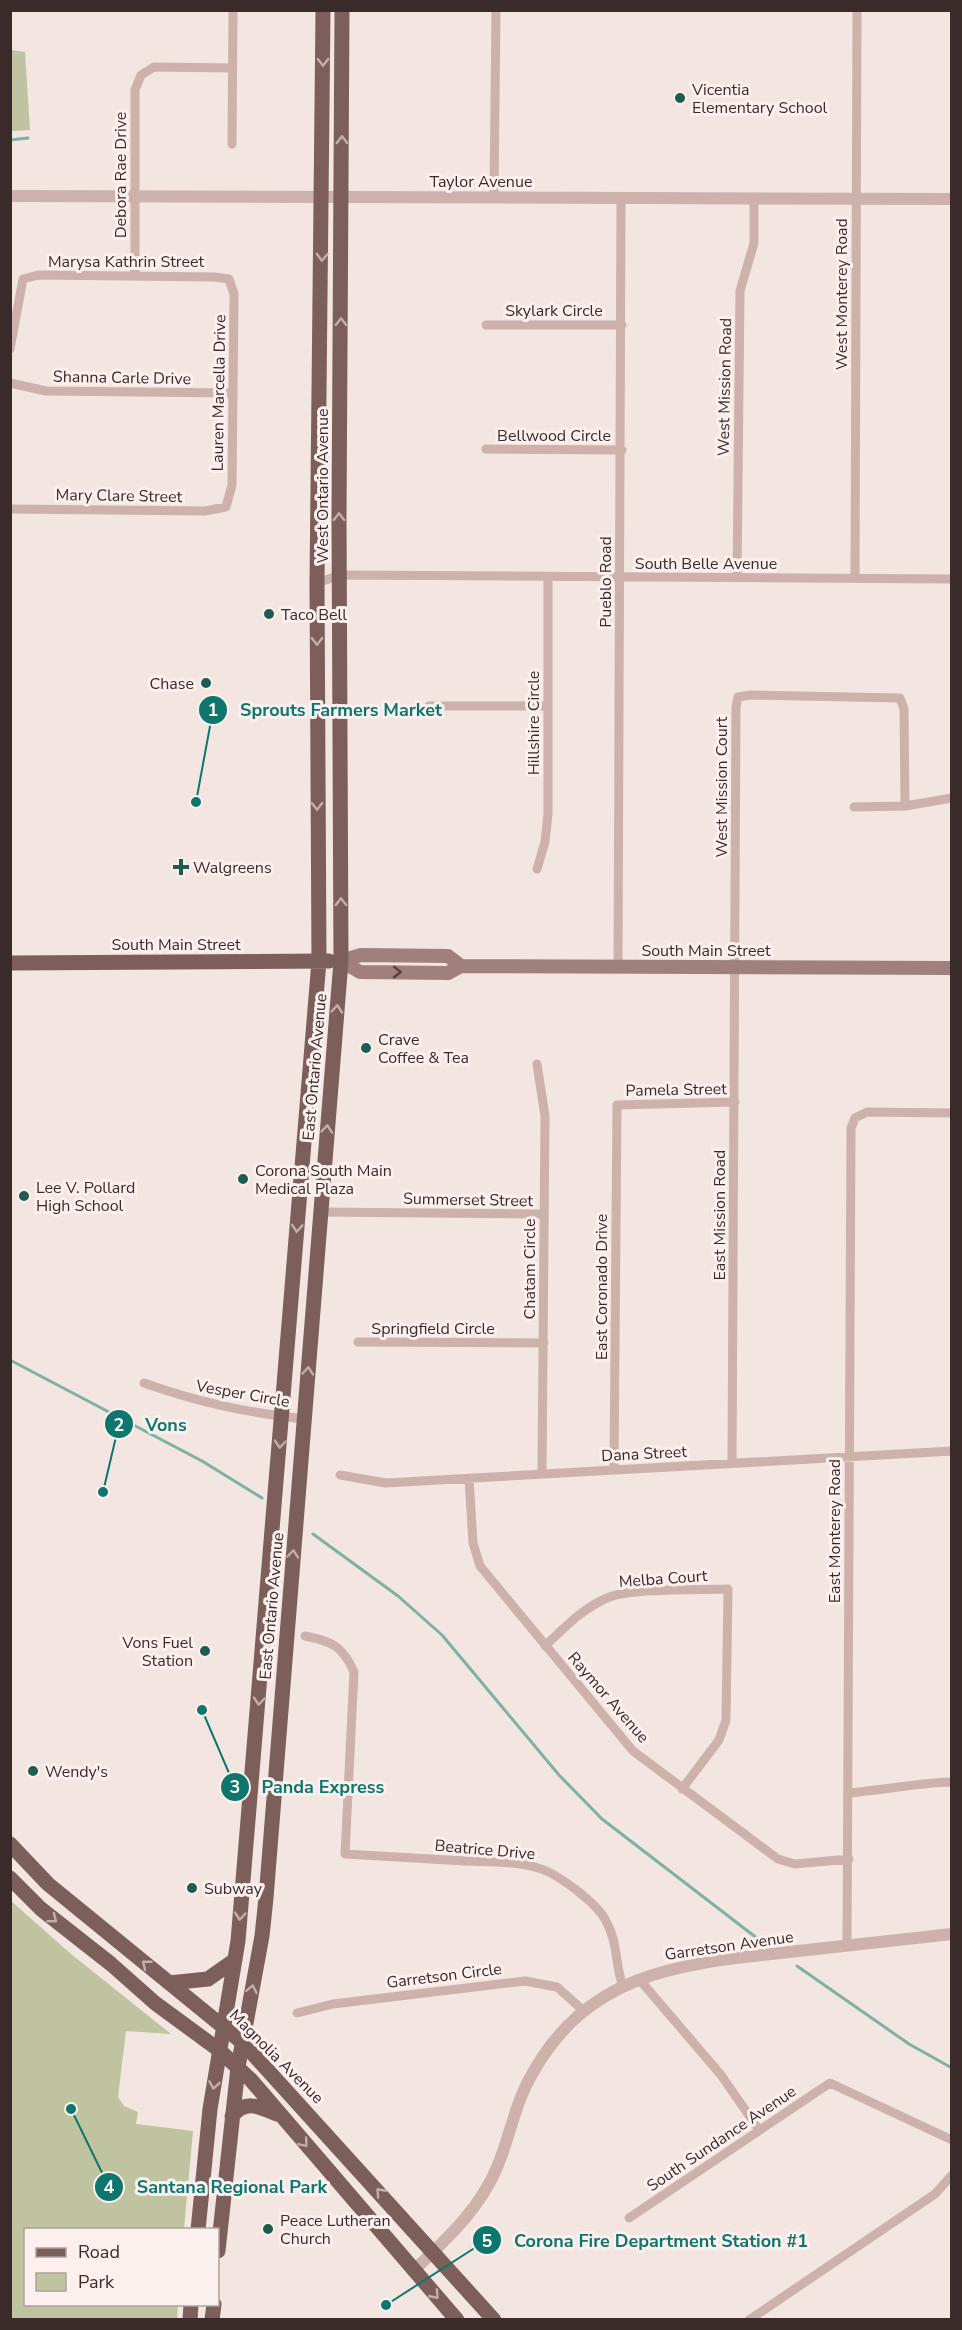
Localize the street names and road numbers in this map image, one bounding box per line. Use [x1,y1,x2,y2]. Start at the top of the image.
street label: Debora Rae Drive [110,112,132,238]
street label: Taylor Avenue [430,171,532,193]
street label: West Monterey Road [831,218,853,370]
street label: Marysa Kathrin Street [48,251,204,273]
street label: Skylark Circle [505,300,603,322]
street label: Lauren Marcella Drive [207,314,231,472]
street label: West Mission Road [713,318,737,456]
street label: Shanna Carle Drive [53,366,191,390]
street label: West Ontario Avenue [312,409,334,563]
street label: Bellwood Circle [497,425,611,447]
street label: Mary Clare Street [56,484,183,508]
street label: Pueblo Road [595,536,617,628]
street label: South Belle Avenue [635,553,777,575]
street label: Hillshire Circle [523,671,545,775]
street label: West Mission Court [711,716,733,857]
street label: South Main Street [111,934,241,956]
street label: South Main Street [641,940,771,962]
street label: East Ontario Avenue [298,993,332,1141]
street label: Pamela Street [625,1078,727,1102]
street label: East Mission Road [709,1150,731,1280]
street label: Summerset Street [403,1188,534,1212]
street label: East Coronado Drive [591,1214,613,1360]
street label: Chatam Circle [519,1219,541,1319]
street label: Springfield Circle [371,1318,495,1340]
street label: Vesper Circle [193,1375,291,1413]
street label: Dana Street [601,1441,688,1467]
street label: East Monterey Road [824,1459,846,1603]
street label: East Ontario Avenue [255,1532,289,1680]
street label: Melba Court [618,1565,708,1593]
street label: Raymor Avenue [562,1647,654,1748]
street label: Beatrice Drive [434,1835,536,1865]
street label: Garretson Avenue [663,1926,795,1966]
street label: Garretson Circle [385,1958,503,1994]
street label: Magnolia Avenue [224,2005,328,2109]
street label: South Sundance Avenue [643,2081,801,2197]

